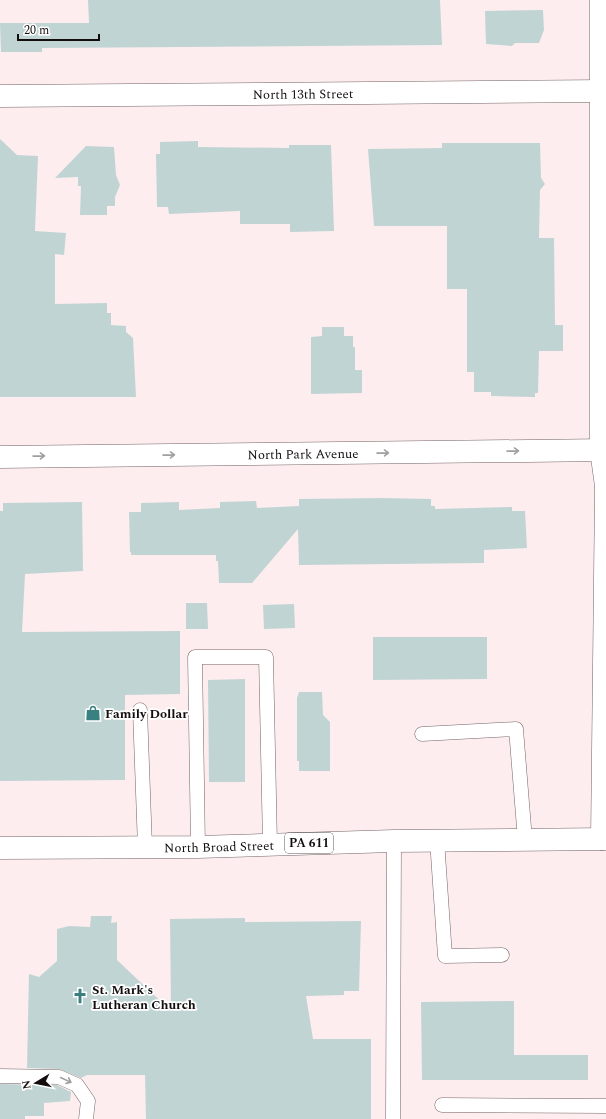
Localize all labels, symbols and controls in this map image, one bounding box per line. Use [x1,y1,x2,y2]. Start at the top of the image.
scale bar [18,16,99,42]
text: 20 m [24,21,49,40]
street label: North 13th Street [253,84,354,105]
street label: North Park Avenue [247,444,359,465]
one-way arrow [506,447,519,455]
one-way arrow [376,449,389,456]
one-way arrow [162,451,175,459]
one-way arrow [32,452,45,460]
shop icon: Family Dollar [84,704,102,722]
place label: Family Dollar [105,704,188,724]
road number: PA 611 [285,833,333,853]
street label: North Broad Street [164,836,275,858]
place label: St. Mark's Lutheran Church [92,980,196,1015]
church icon: St. Mark's Lutheran Church [71,987,89,1005]
north arrow [16,1063,56,1103]
one-way arrow [60,1077,72,1084]
text: N [17,1079,36,1091]

